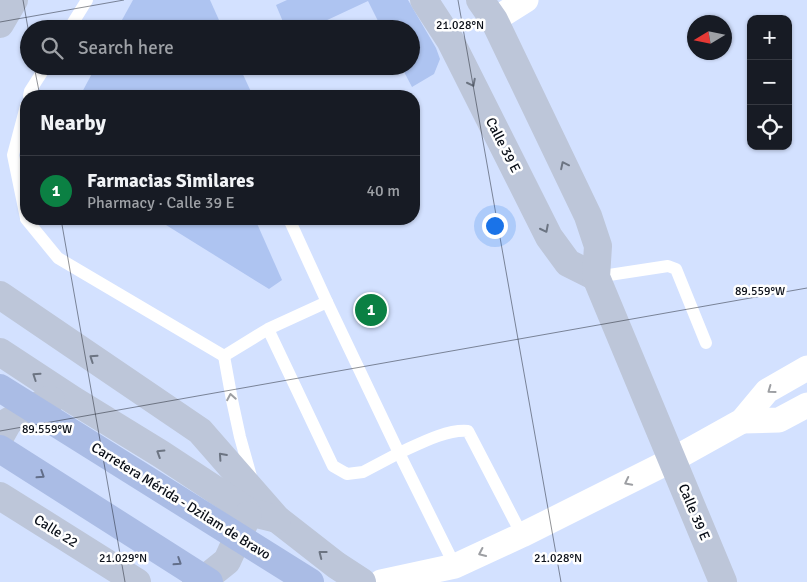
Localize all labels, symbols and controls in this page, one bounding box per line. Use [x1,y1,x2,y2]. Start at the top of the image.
north arrow [687,15,732,60]
map controls [747,15,792,150]
button: + [747,15,792,60]
text: 21.028°N [436,18,484,33]
search box [20,20,420,75]
icon: search [38,34,66,62]
text: Search here [78,36,174,60]
button: − [747,60,792,105]
one-way arrow [466,78,476,87]
button: locate [747,105,792,150]
text: Nearby [40,110,106,136]
street label: Calle 39 E [482,115,524,175]
one-way arrow [559,161,570,170]
text: Farmacias Similares [87,169,254,193]
text: 1 [52,181,60,201]
text: 40 m [366,181,400,201]
text: Pharmacy · Calle 39 E [87,193,235,213]
your location [482,213,508,239]
one-way arrow [539,223,549,232]
text: 89.559°W [735,284,785,299]
pin: 1 [355,291,387,329]
one-way arrow [90,355,99,364]
one-way arrow [33,373,42,382]
one-way arrow [767,384,777,393]
one-way arrow [227,392,237,401]
text: 89.559°W [22,422,72,437]
street label: Carretera Mérida - Dzilam de Bravo [88,439,274,563]
one-way arrow [156,450,165,460]
one-way arrow [219,453,228,462]
one-way arrow [35,469,45,478]
one-way arrow [624,475,633,486]
street label: Calle 39 E [675,481,713,543]
street label: Calle 22 [31,511,81,551]
one-way arrow [479,547,488,557]
text: 21.029°N [99,551,147,566]
text: 21.028°N [534,551,582,566]
one-way arrow [319,552,328,560]
one-way arrow [173,556,182,565]

